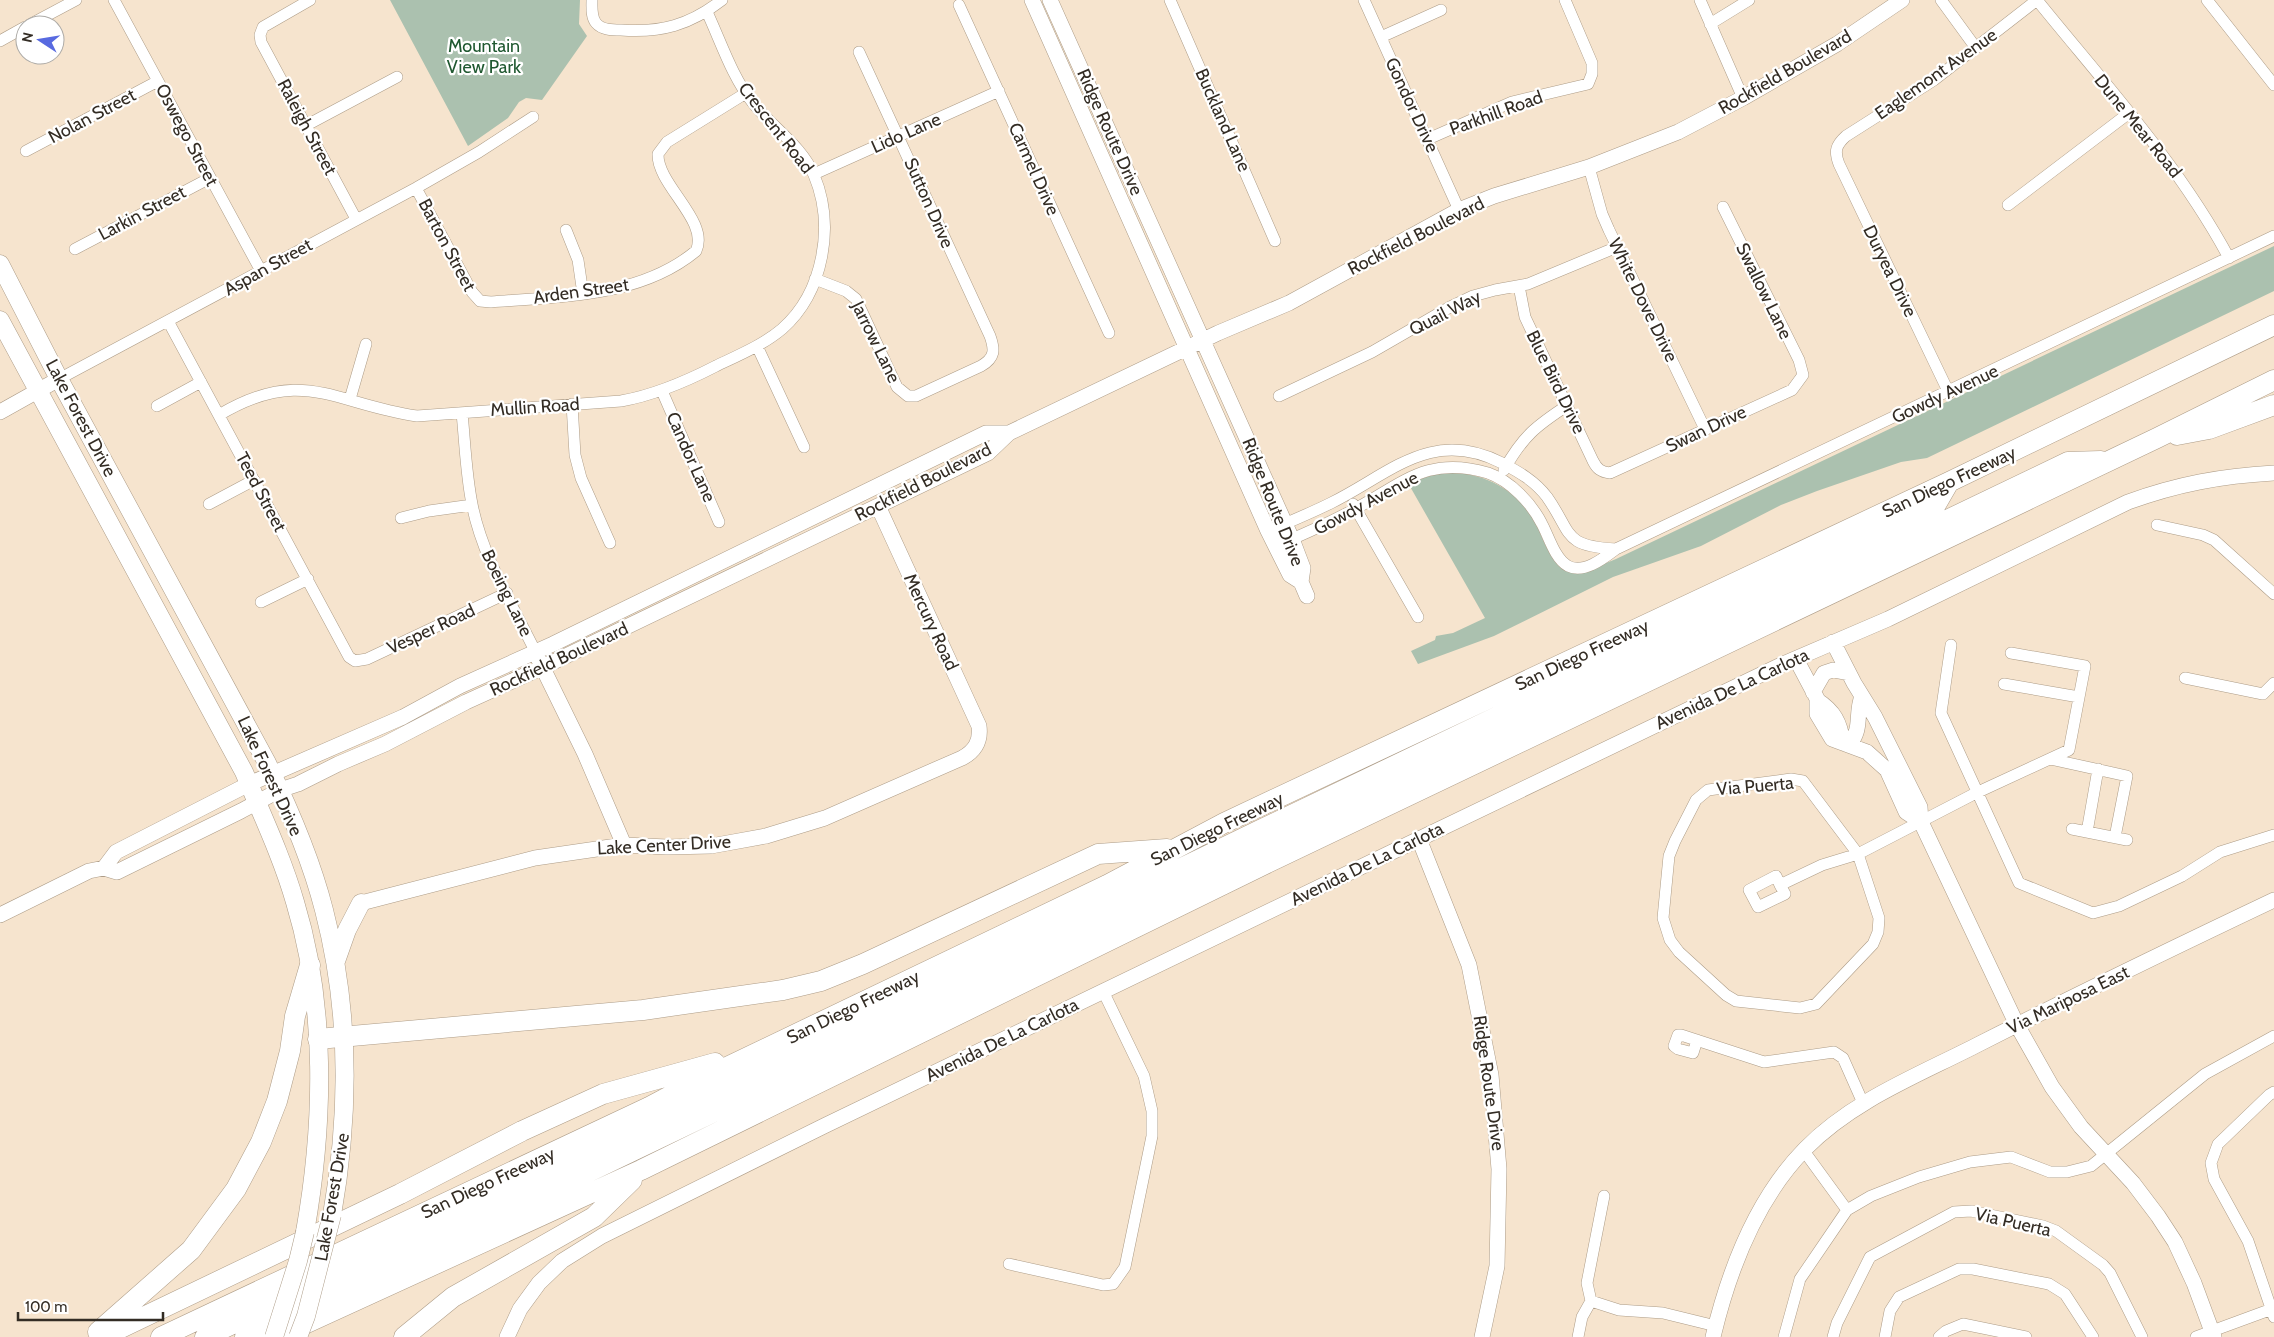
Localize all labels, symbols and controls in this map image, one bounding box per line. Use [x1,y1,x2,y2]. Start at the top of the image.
north arrow [15,15,65,65]
street label: Eaglemont Avenue [1871,24,2001,124]
street label: Rockfield Boulevard [1715,25,1855,119]
text: N [17,31,37,44]
park label: Mountain View Park [447,35,522,78]
street label: Gondor Drive [1380,54,1444,156]
street label: Ridge Route Drive [1072,65,1148,199]
street label: Buckland Lane [1191,65,1255,175]
street label: Dune Mear Road [2090,70,2186,182]
street label: Raleigh Street [272,75,342,179]
street label: Crescent Road [734,78,818,178]
street label: Oswego Street [151,80,223,190]
street label: Nolan Street [45,84,139,148]
street label: Parkhill Road [1446,86,1546,140]
street label: Lido Lane [868,108,944,158]
street label: Carmel Drive [1004,119,1064,219]
street label: Sutton Drive [899,155,959,251]
street label: Larkin Street [95,181,189,245]
street label: Rockfield Boulevard [1344,192,1488,280]
street label: Barton Street [413,195,481,295]
street label: Duryea Drive [1858,222,1922,320]
street label: Aspan Street [220,234,316,300]
street label: White Dove Drive [1604,235,1682,365]
street label: Swallow Lane [1731,239,1797,343]
street label: Arden Street [532,273,630,309]
street label: Quail Way [1405,286,1485,340]
street label: Jarrow Lane [846,297,905,386]
street label: Blue Bird Drive [1522,327,1590,437]
street label: Lake Forest Drive [41,356,121,480]
street label: Gowdy Avenue [1888,360,2002,428]
street label: Mullin Road [490,393,580,421]
street label: Swan Drive [1662,401,1750,457]
street label: Candor Lane [661,409,721,505]
street label: Ridge Route Drive [1237,435,1309,569]
street label: Rockfield Boulevard [851,438,995,526]
street label: San Diego Freeway [1879,441,2019,523]
street label: Teed Street [231,448,291,536]
street label: Gowdy Avenue [1310,466,1422,540]
street label: Boeing Lane [477,546,537,640]
street label: Mercury Road [899,570,963,674]
street label: Vesper Road [383,599,479,659]
street label: San Diego Freeway [1512,614,1652,696]
street label: Rockfield Boulevard [486,617,632,701]
street label: Avenida De La Carlota [1652,644,1813,734]
street label: Lake Forest Drive [233,713,307,839]
street label: Via Puerta [1715,772,1795,800]
street label: San Diego Freeway [1147,787,1287,871]
street label: Avenida De La Carlota [1287,817,1447,910]
street label: Lake Center Drive [597,831,731,859]
street label: Via Mariposa East [2003,961,2133,1039]
street label: San Diego Freeway [783,965,923,1049]
street label: Avenida De La Carlota [922,993,1082,1086]
street label: Ridge Route Drive [1469,1014,1509,1152]
street label: Lake Forest Drive [310,1131,354,1263]
street label: San Diego Freeway [418,1142,558,1224]
street label: Via Puerta [1973,1203,2054,1242]
scale bar [18,1290,162,1322]
text: 100 m [25,1298,67,1316]

